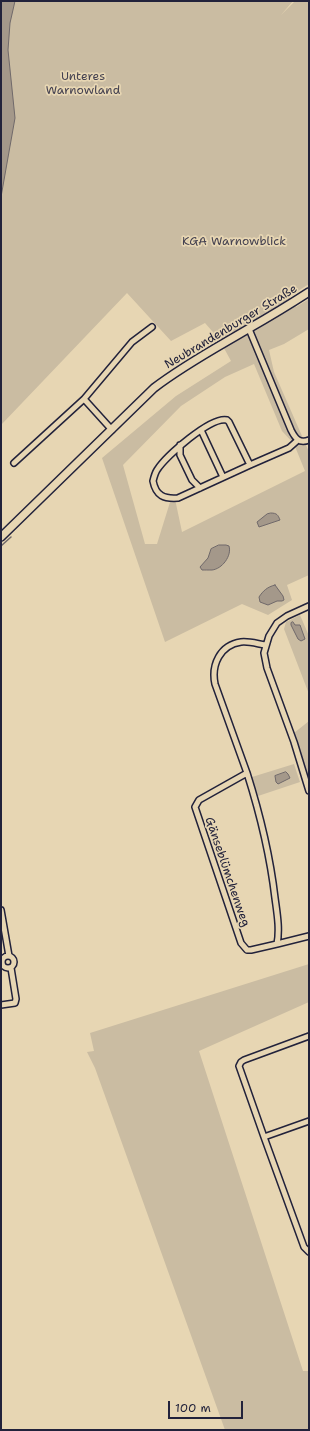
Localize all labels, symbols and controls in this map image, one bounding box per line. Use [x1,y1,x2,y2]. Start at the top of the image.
park label: Unteres Warnowland [46,70,120,98]
park label: KGA Warnowblick [182,235,286,249]
street label: Neubrandenburger Straße [162,282,300,372]
street label: Gänseblümchenweg [201,815,253,929]
scale bar [170,1393,245,1419]
text: 100 m [175,1400,211,1416]

